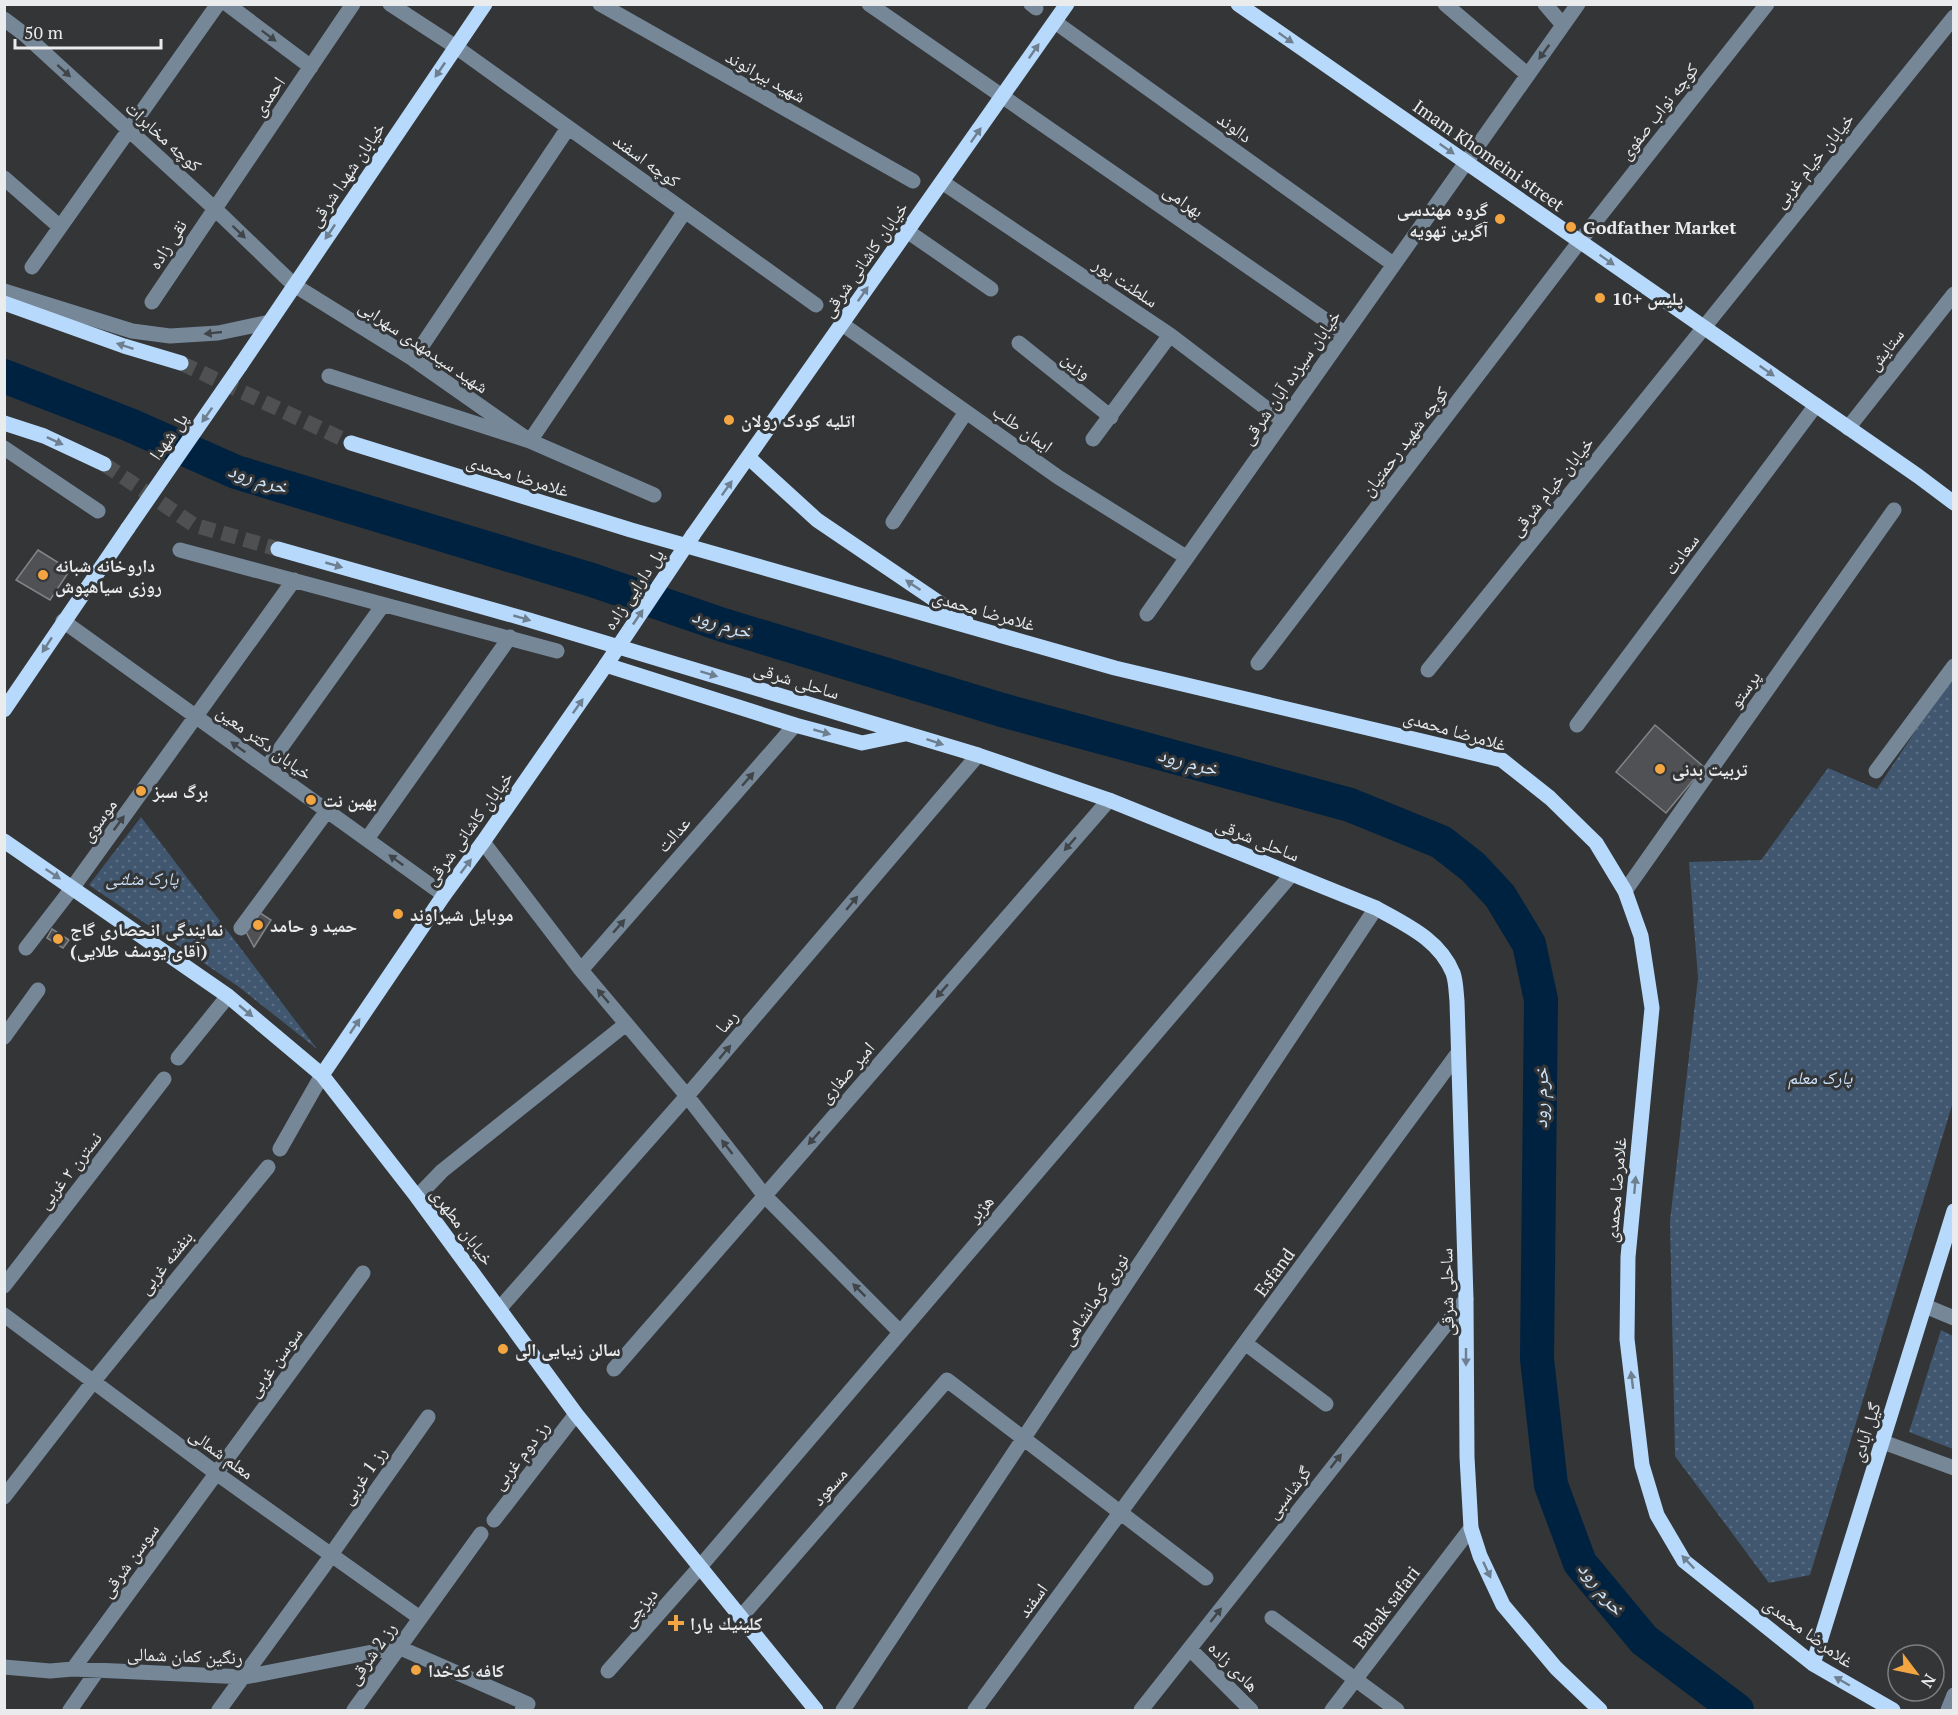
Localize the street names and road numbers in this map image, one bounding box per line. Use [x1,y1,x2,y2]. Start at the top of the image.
street label: شهید بیرانوند [722,44,810,108]
street label: کوچه نواب صفوی [1613,57,1704,164]
street label: احمدی [246,72,290,120]
street label: Imam Khomeini street [1409,94,1570,217]
street label: کوچه مخابرات [121,95,208,177]
street label: دالوند [1213,106,1257,148]
street label: خیابان خیام غربی [1767,107,1860,213]
street label: خیابان شهدا شرقی [302,117,390,231]
street label: کوچه اسفند [609,128,686,193]
street label: بهرامی [1159,178,1209,222]
street label: خیابان کاشانی شرقی [815,196,913,322]
street label: نقی زاده [142,214,192,273]
street label: سلطنت پور [1088,251,1163,313]
street label: شهید سیدمهدی سهرابی [354,294,494,398]
street label: خیابان سیزده آبان شرقی [1234,305,1346,449]
street label: ستایش [1861,323,1909,375]
street label: وزین [1057,346,1097,384]
street label: کوچه شهید رحمتیان [1355,381,1454,501]
street label: ایمان طلب [988,399,1058,457]
street label: پل شهدا [143,408,193,465]
street label: خیابان خیام شرقی [1503,431,1599,541]
street label: غلامرضا محمدی [464,448,572,502]
street label: سعادت [1658,529,1704,579]
street label: پل دارایی زاده [597,544,669,634]
street label: غلامرضا محمدی [930,584,1038,636]
street label: ساحلی شرقی [751,656,843,704]
street label: پرستو [1723,666,1765,712]
street label: خیابان دکتر معین [212,699,318,785]
street label: غلامرضا محمدی [1401,704,1509,756]
street label: خیابان کاشانی شرقی [418,766,518,890]
street label: موسوی [74,794,122,846]
street label: عدالت [651,811,695,857]
street label: ساحلی شرقی [1213,811,1303,867]
street label: رسا [709,1004,743,1038]
street label: امیر صفاری [813,1036,879,1108]
street label: نسترن ۲ غربی [31,1126,107,1214]
street label: غلامرضا محمدی [1598,1136,1632,1244]
street label: خیابان مطهری [426,1182,500,1270]
street label: هژبر [961,1189,998,1227]
street label: بنفشه غربی [132,1225,198,1299]
street label: Esfand [1248,1243,1300,1301]
street label: نوری کرمانشاهی [1054,1248,1134,1350]
street label: ساحلی شرقی [1433,1248,1459,1336]
street label: سوسن غربی [241,1322,307,1402]
street label: گیل آبادی [1844,1399,1886,1465]
street label: رز دوم غربی [486,1416,555,1495]
street label: معلم شمالی [184,1422,259,1485]
street label: رز 1 غربی [334,1441,392,1509]
street label: گرشاسبی [1260,1460,1316,1523]
street label: مسعود [806,1462,852,1510]
street label: سوسن شرقی [94,1518,164,1602]
street label: Babak safari [1347,1561,1425,1653]
street label: اسفند [1011,1578,1053,1622]
street label: دیزچی [615,1582,663,1632]
street label: غلامرضا محمدی [1759,1591,1859,1673]
street label: رز 2 شرقی [341,1617,401,1689]
street label: هادی زاده [1203,1635,1265,1697]
street label: رنگین کمان شمالی [127,1641,243,1669]

